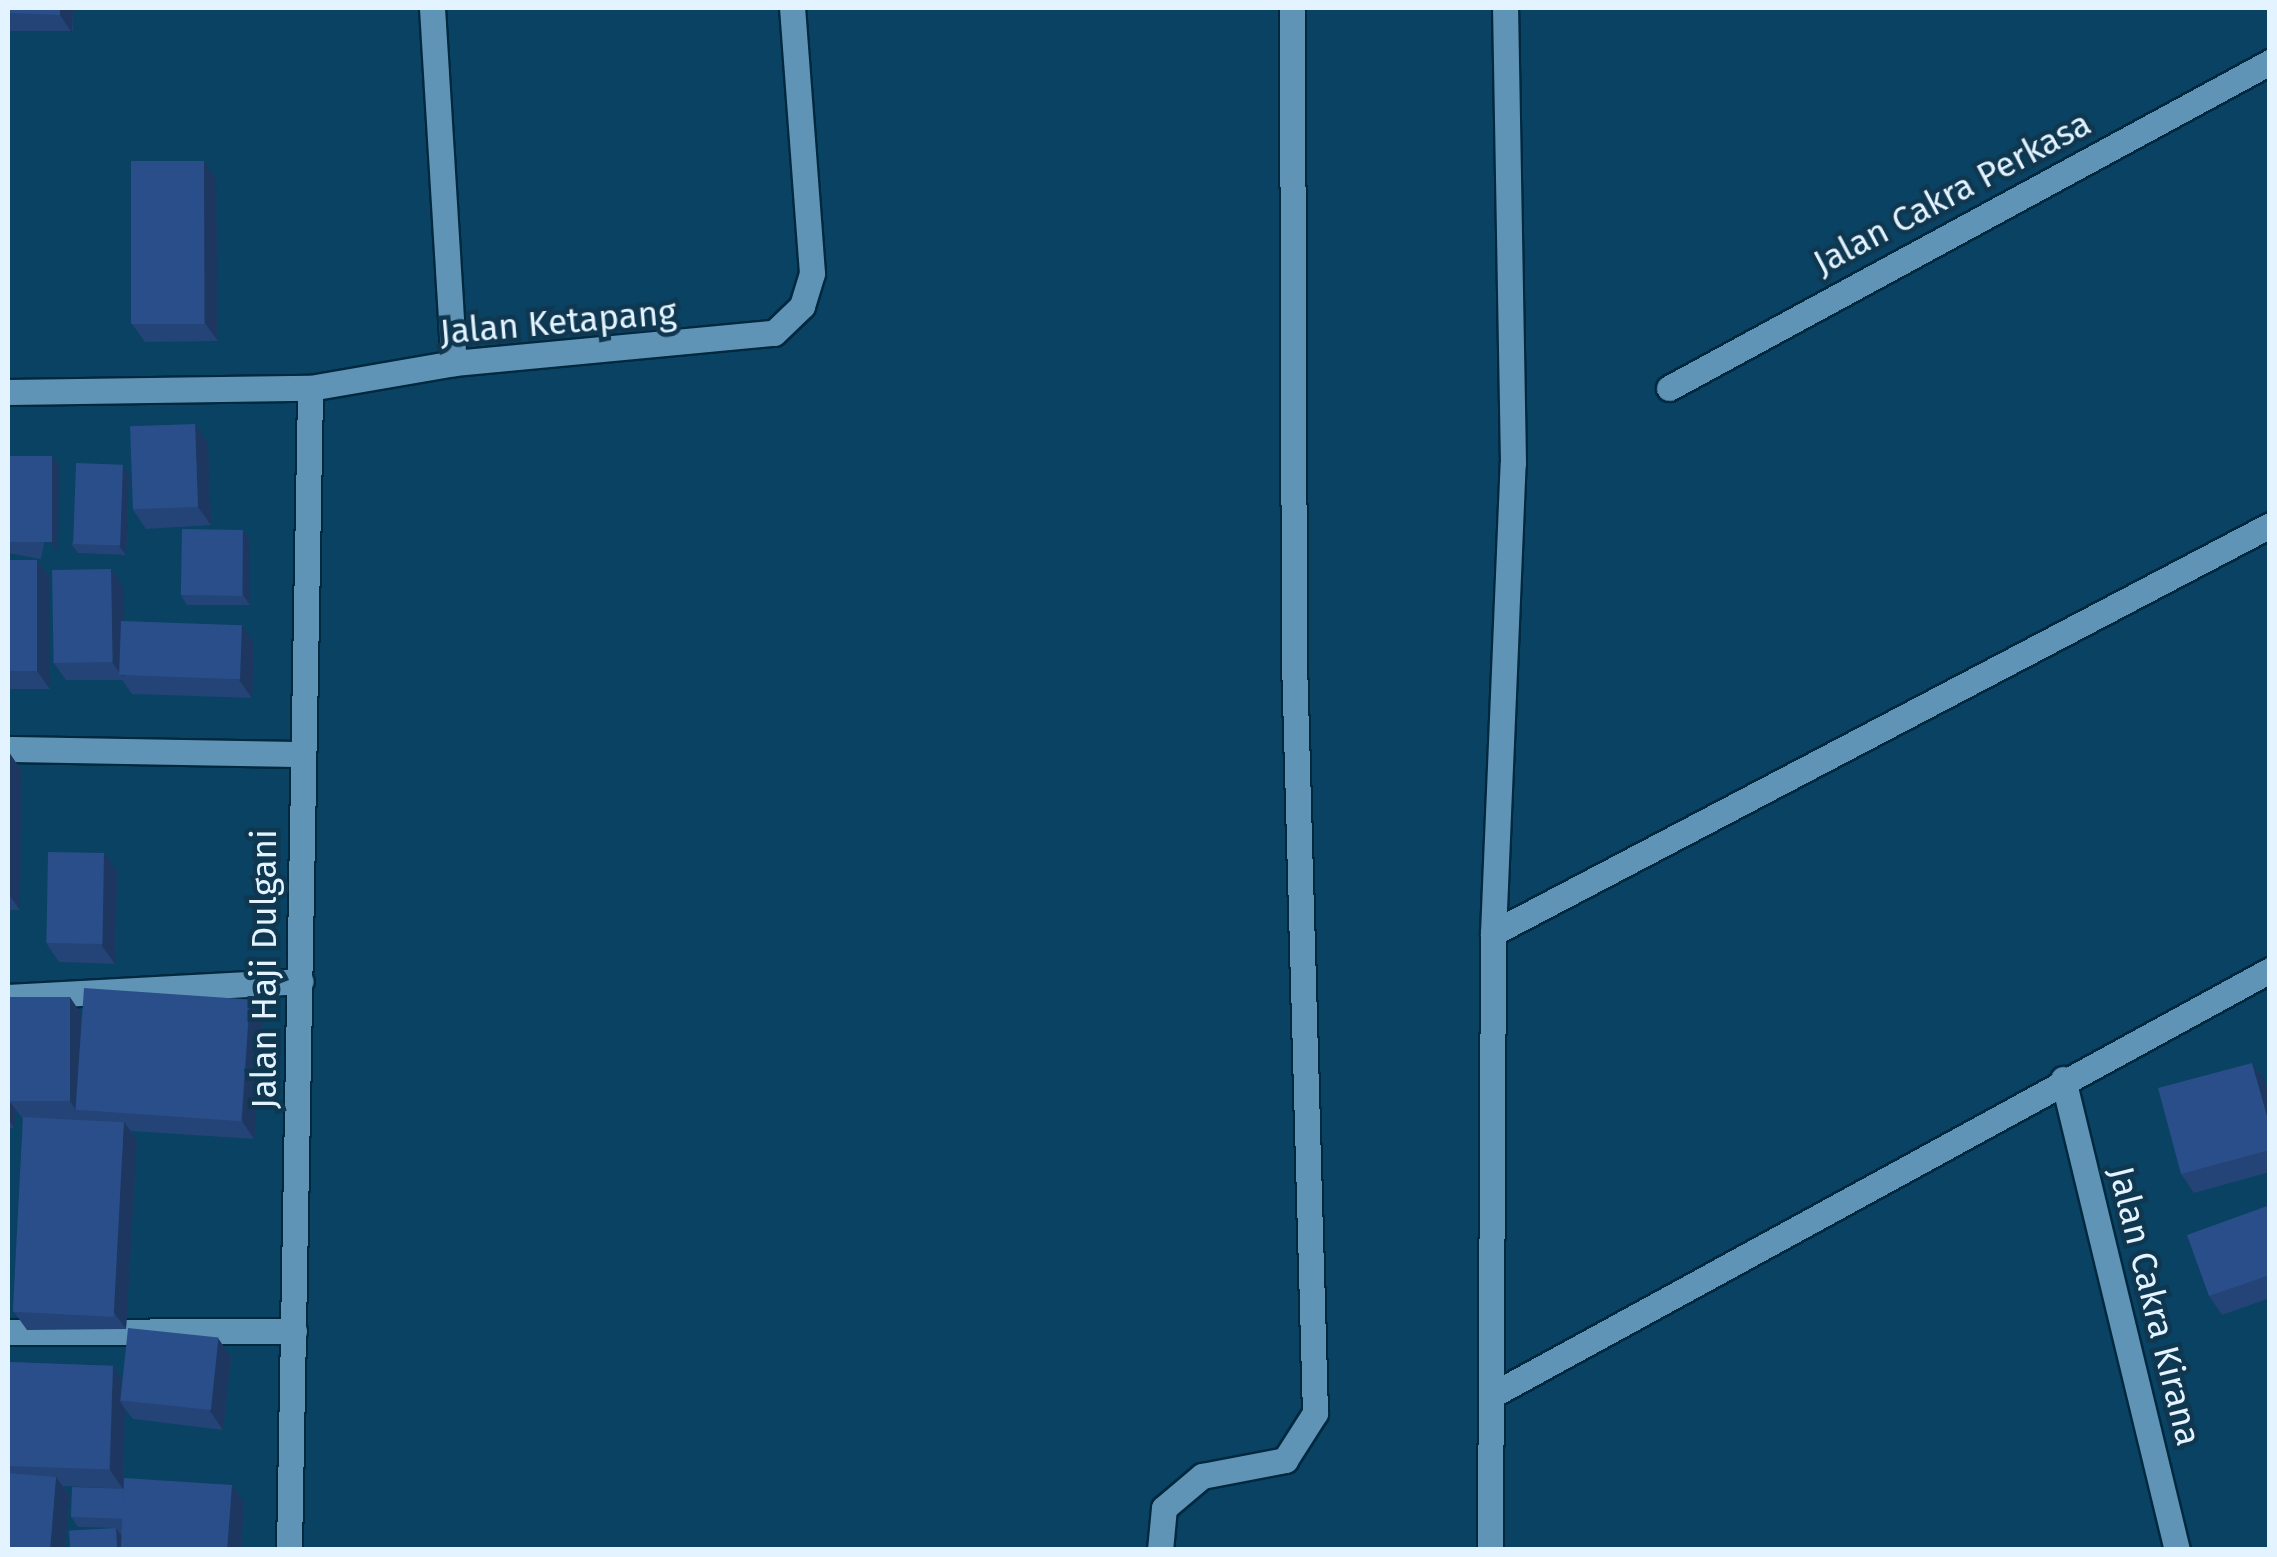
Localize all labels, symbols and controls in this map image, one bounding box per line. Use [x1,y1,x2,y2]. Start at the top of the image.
street label: Jalan Cakra Perkasa [1806,102,2098,284]
street label: Jalan Ketapang [438,291,678,353]
street label: Jalan Haji Dulgani [243,829,285,1109]
street label: Jalan Cakra Kirana [2100,1162,2210,1450]

